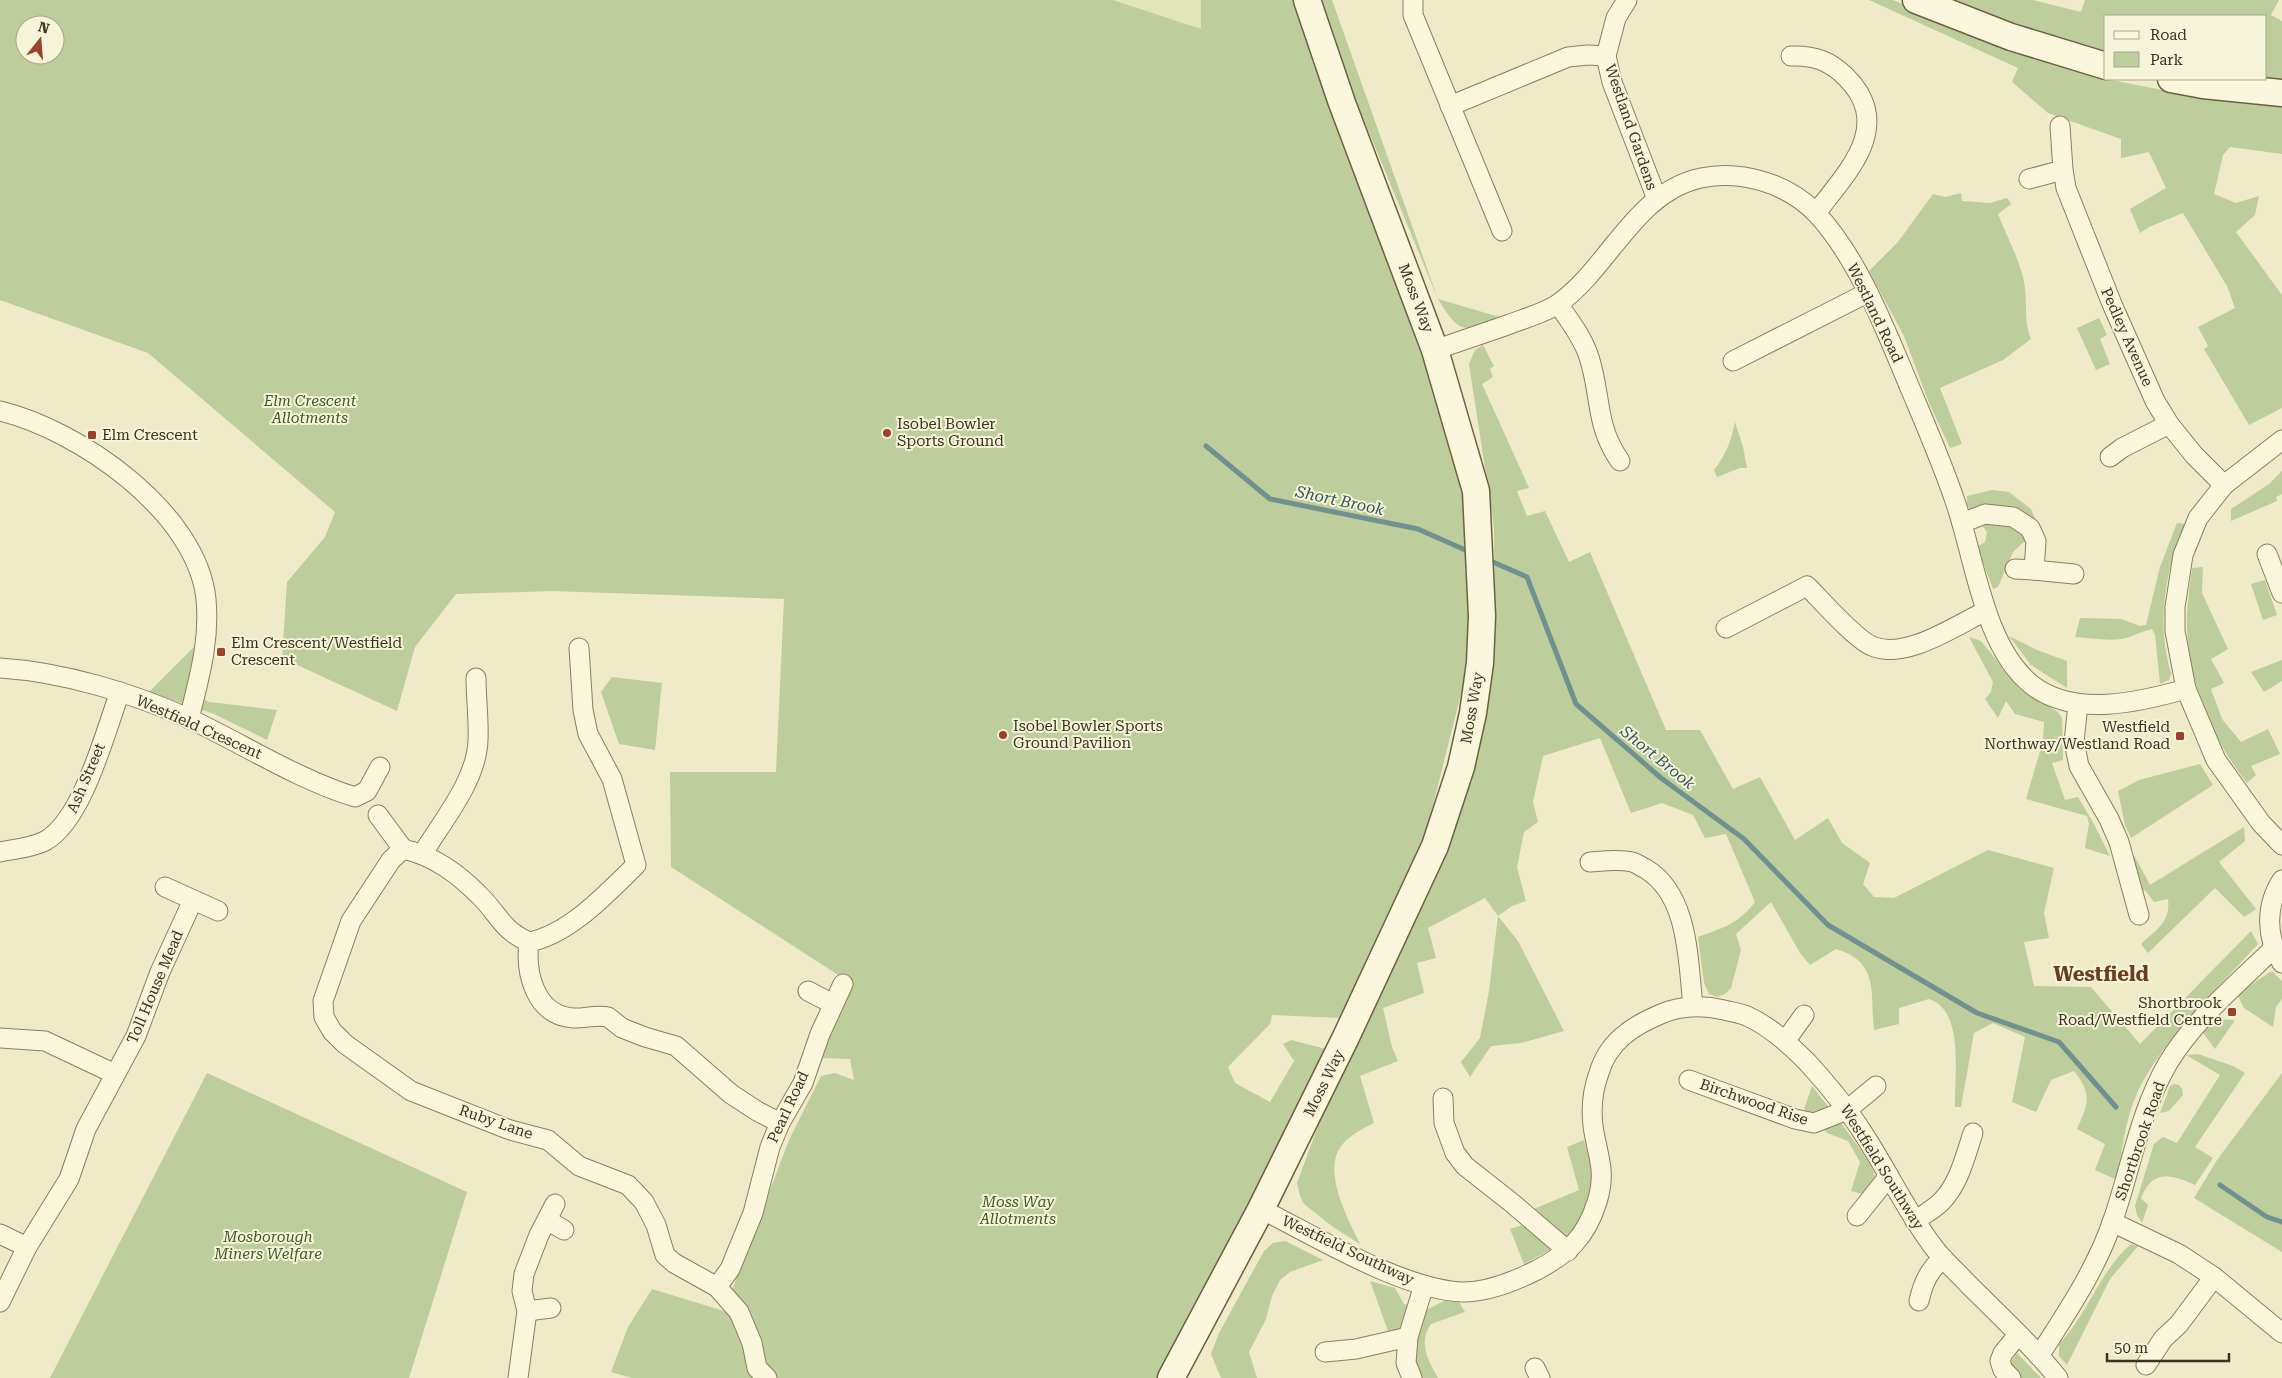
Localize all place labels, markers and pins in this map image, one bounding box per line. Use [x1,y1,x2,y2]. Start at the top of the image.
place label: Isobel Bowler Sports Ground [897,415,1004,450]
place label: Elm Crescent [102,426,198,444]
marker: Isobel Bowler Sports Ground [881,427,893,439]
marker: Elm Crescent [86,429,98,441]
place label: Elm Crescent/Westfield Crescent [231,634,402,669]
marker: Elm Crescent/Westfield Crescent [215,646,227,658]
place label: Isobel Bowler Sports Ground Pavilion [1013,717,1163,752]
place label: Westfield Northway/Westland Road [1984,718,2170,753]
marker: Isobel Bowler Sports Ground Pavilion [997,729,1009,741]
marker: Westfield Northway/Westland Road [2174,730,2186,742]
place label: Shortbrook Road/Westfield Centre [2058,994,2222,1029]
marker: Shortbrook Road/Westfield Centre [2226,1006,2238,1018]

